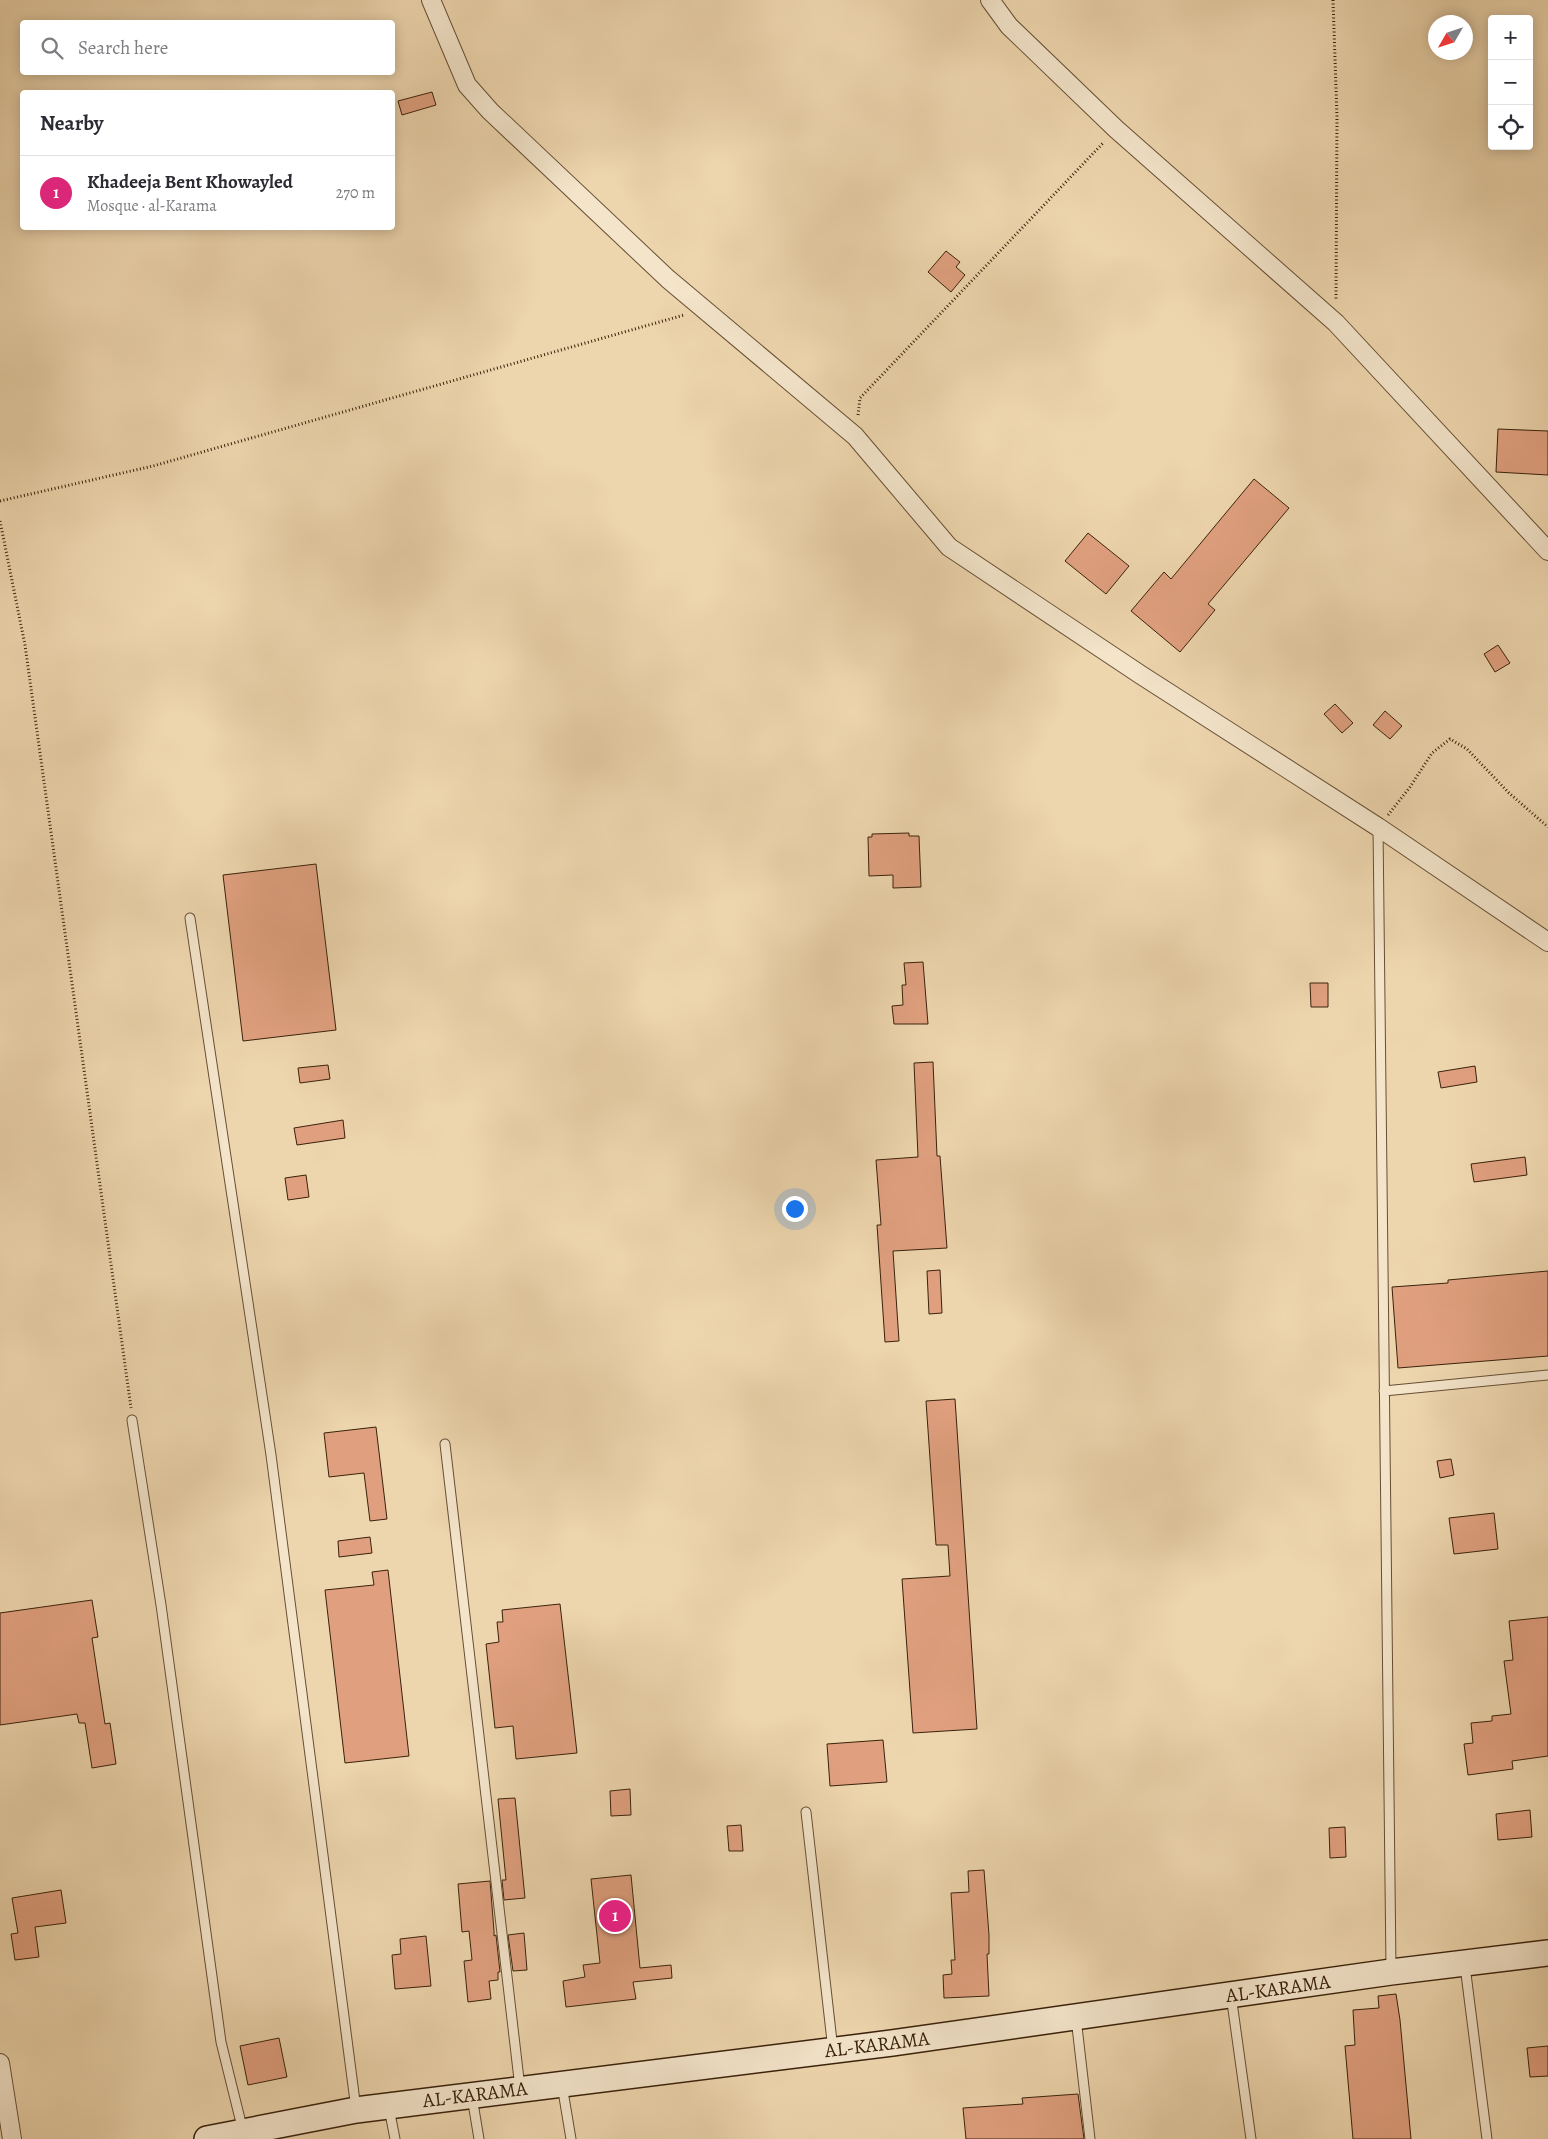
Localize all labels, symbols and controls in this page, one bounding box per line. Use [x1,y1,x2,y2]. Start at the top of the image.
north arrow [1428,15,1473,60]
map controls [1488,15,1533,150]
button: + [1488,15,1533,60]
search box [20,20,395,75]
icon: search [38,34,66,62]
text: Search here [78,35,168,61]
button: − [1488,60,1533,105]
button: locate [1488,105,1533,150]
text: Nearby [40,109,103,137]
text: Khadeeja Bent Khowayled [87,169,293,195]
text: 1 [53,182,59,204]
text: 270 m [336,182,375,204]
text: Mosque · al-Karama [87,195,217,217]
your location [782,1196,808,1222]
pin: 1 [599,1897,631,1935]
street label: AL-KARAMA [1223,1968,1332,2009]
street label: AL-KARAMA [822,2025,931,2064]
street label: AL-KARAMA [420,2075,529,2114]

